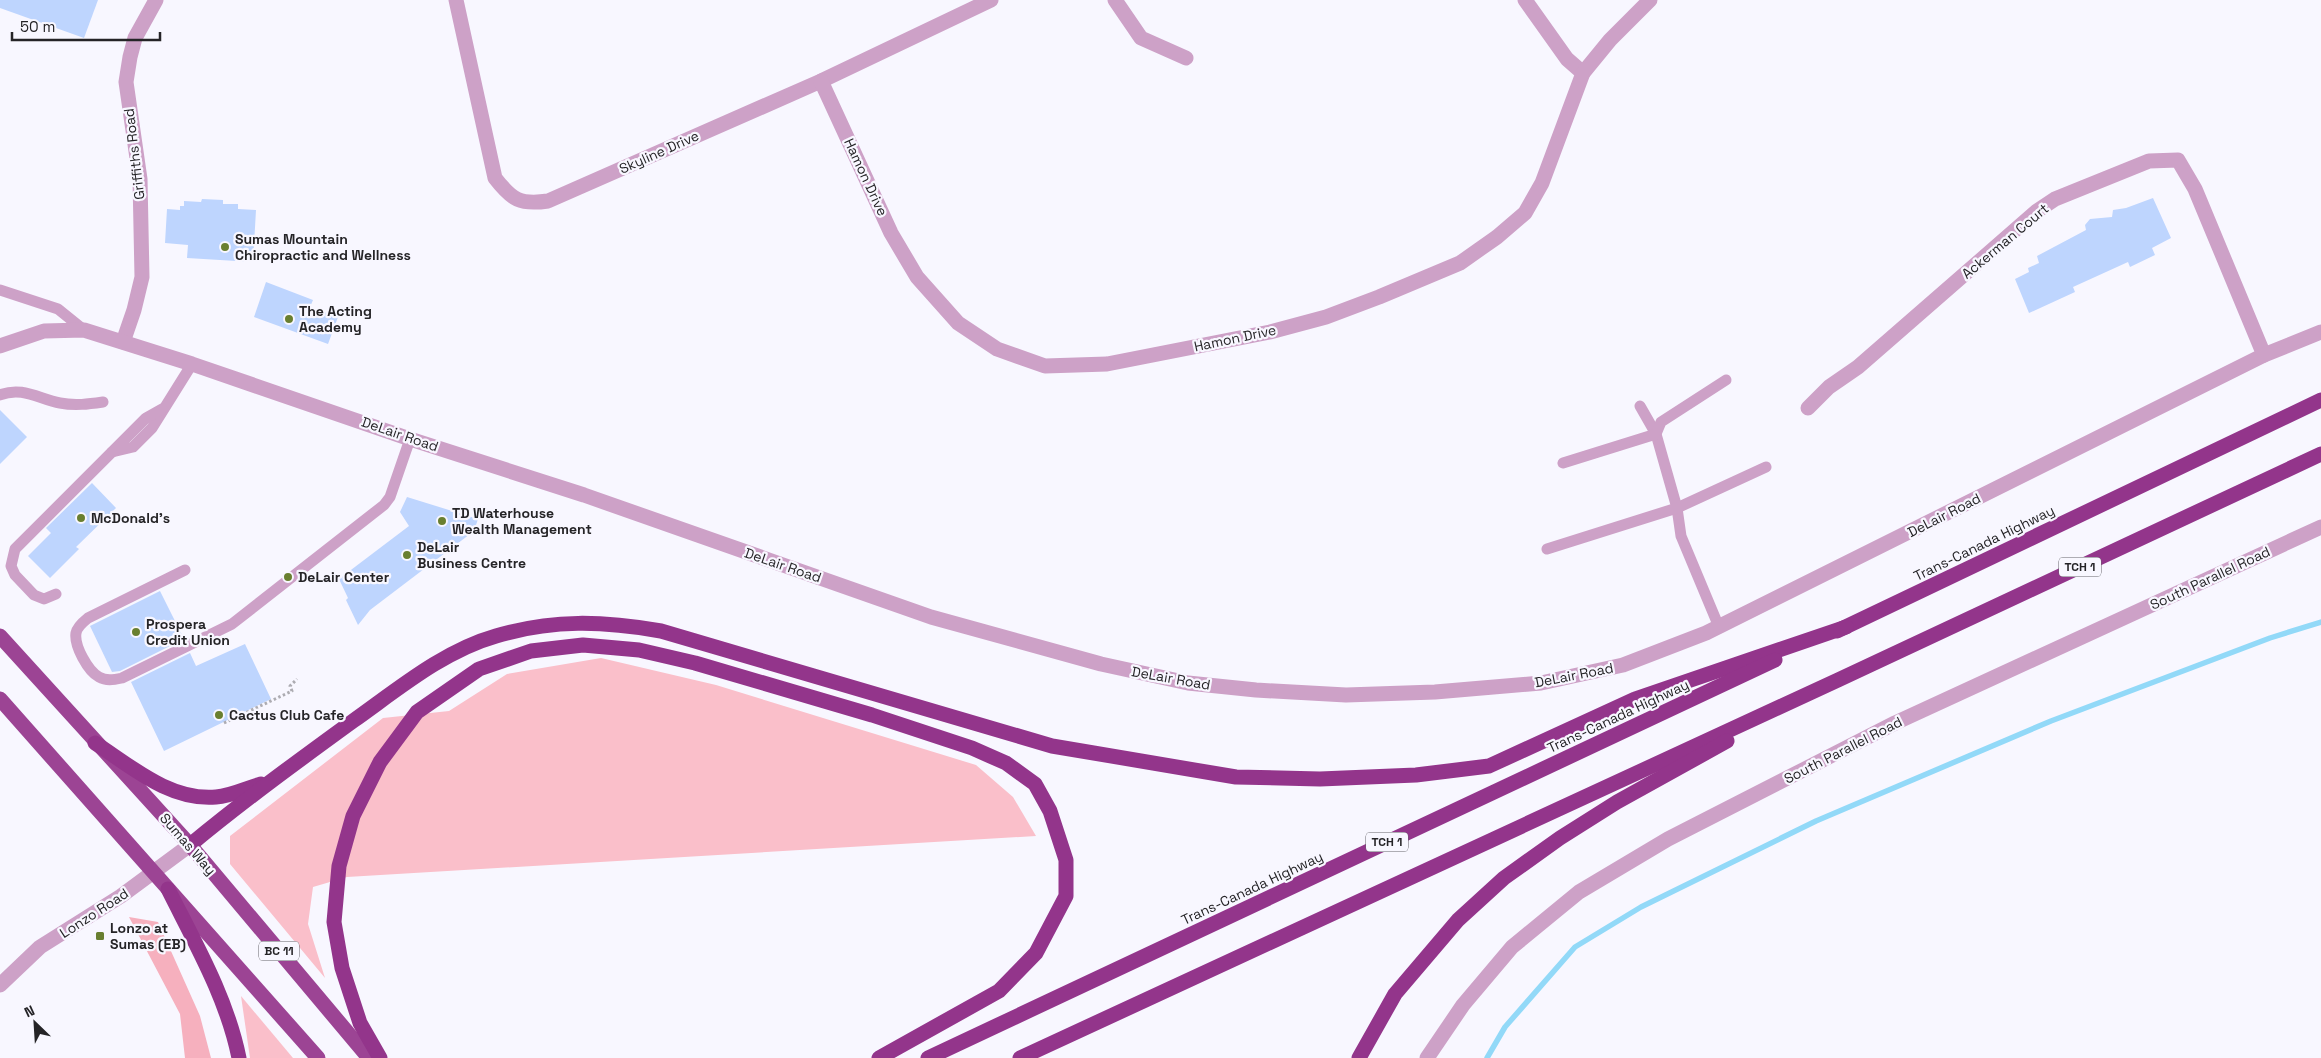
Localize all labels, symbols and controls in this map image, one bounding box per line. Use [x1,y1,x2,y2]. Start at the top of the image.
scale bar [12,10,160,42]
text: 50 m [20,17,55,36]
street label: Griffiths Road [119,107,149,201]
street label: Skyline Drive [616,126,702,178]
street label: Hamon Drive [840,135,892,219]
street label: Ackerman Court [1958,199,2052,283]
place label: Sumas Mountain Chiropractic and Wellness [235,230,411,264]
marker: Sumas Mountain Chiropractic and Wellness [219,241,231,253]
place label: The Acting Academy [299,302,372,336]
marker: The Acting Academy [283,313,295,325]
street label: Hamon Drive [1192,321,1278,355]
street label: DeLair Road [359,412,441,456]
street label: DeLair Road [1904,489,1984,541]
street label: Trans-Canada Highway [1911,501,2057,585]
place label: TD Waterhouse Wealth Management [452,504,592,538]
place label: McDonald's [91,509,170,527]
marker: McDonald's [75,512,87,524]
marker: TD Waterhouse Wealth Management [436,515,448,527]
place label: DeLair Business Centre [417,538,526,572]
street label: South Parallel Road [2147,542,2273,614]
street label: DeLair Road [742,543,824,587]
marker: DeLair Business Centre [401,549,413,561]
road number: TCH 1 [2059,558,2101,576]
place label: DeLair Center [298,568,390,586]
marker: DeLair Center [282,571,294,583]
place label: Prospera Credit Union [146,615,230,649]
marker: Prospera Credit Union [130,626,142,638]
street label: DeLair Road [1533,659,1615,691]
street label: DeLair Road [1130,662,1212,694]
street label: Trans-Canada Highway [1544,675,1692,757]
place label: Cactus Club Cafe [229,706,344,724]
marker: Cactus Club Cafe [213,709,225,721]
street label: South Parallel Road [1781,712,1905,788]
street label: Sumas Way [156,809,220,879]
road number: TCH 1 [1366,832,1408,852]
street label: Trans-Canada Highway [1178,847,1326,929]
street label: Lonzo Road [56,884,132,942]
place label: Lonzo at Sumas (EB) [110,919,186,953]
marker: Lonzo at Sumas (EB) [94,930,106,942]
road number: BC 11 [259,941,299,960]
north arrow [10,998,60,1048]
text: N [21,1001,38,1021]

